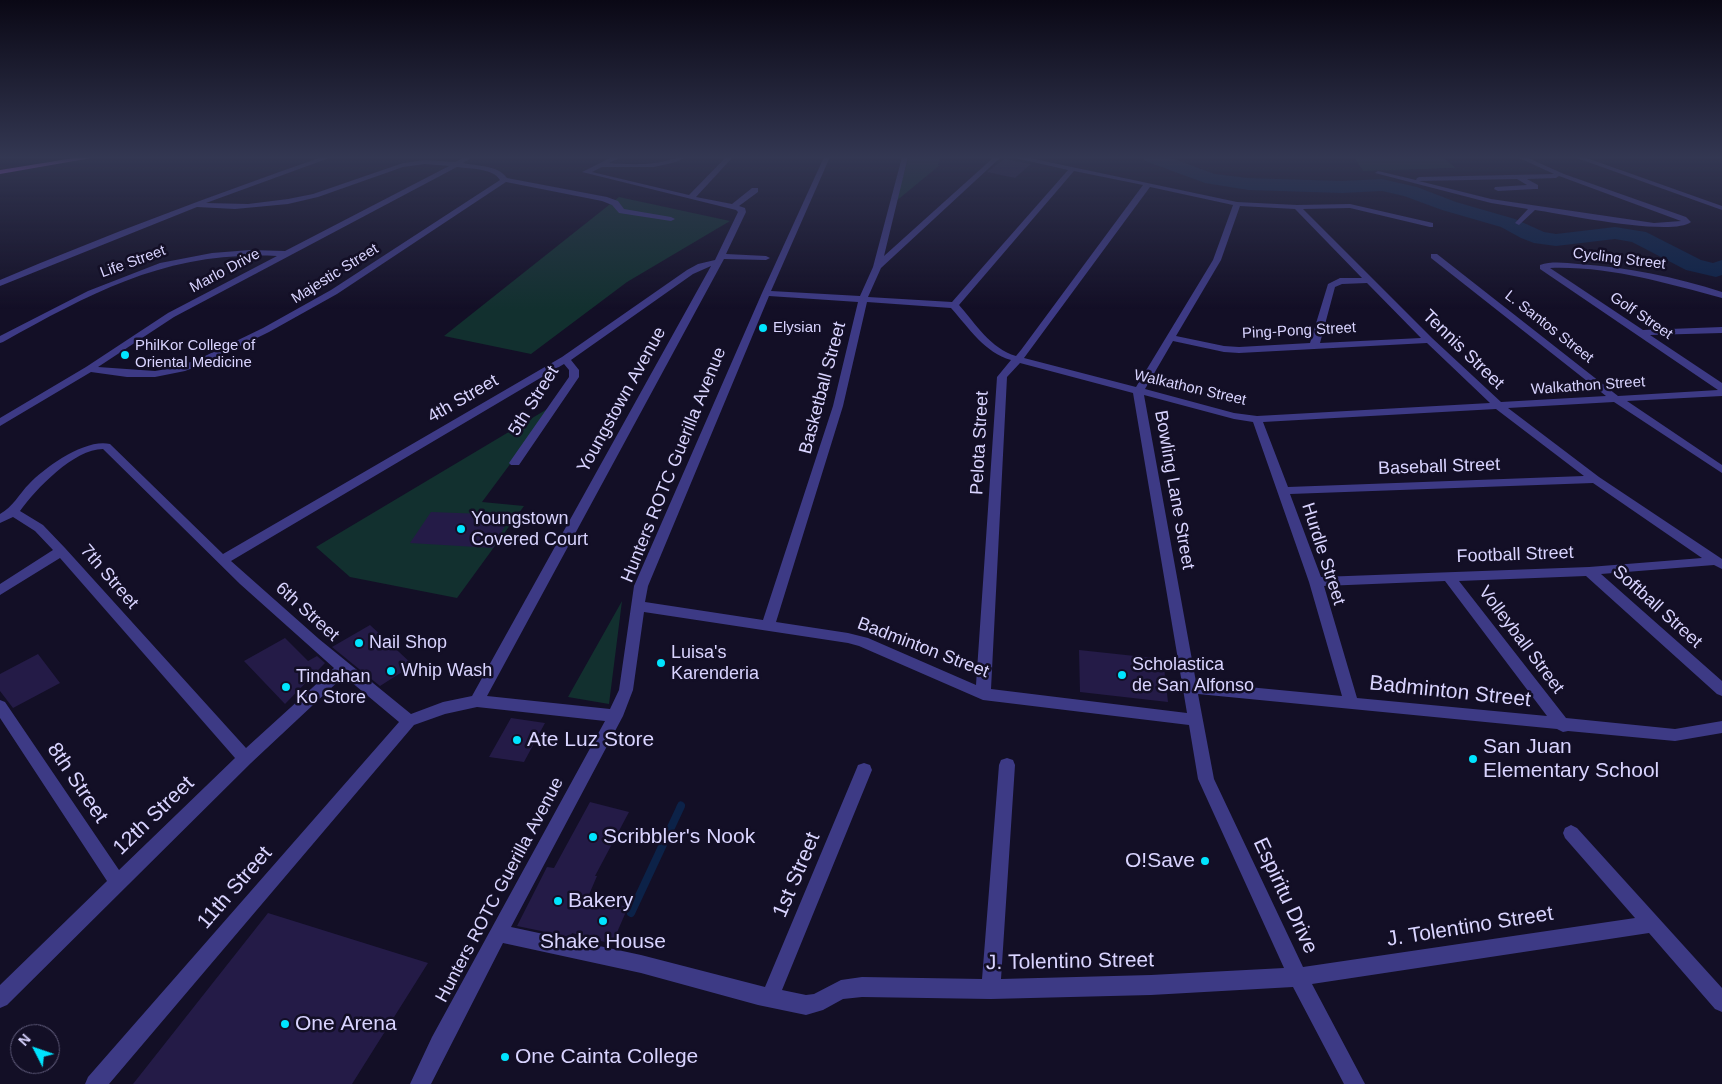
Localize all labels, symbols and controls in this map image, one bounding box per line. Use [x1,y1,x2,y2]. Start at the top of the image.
street label: Majestic Street [288,240,382,308]
street label: Life Street [98,242,168,282]
street label: Cycling Street [1572,244,1666,274]
street label: Marlo Drive [187,245,263,297]
street label: L. Santos Street [1501,287,1597,367]
street label: Golf Street [1606,288,1676,344]
street label: Tennis Street [1418,306,1508,394]
place label: Elysian [773,319,821,337]
street label: Basketball Street [795,319,851,457]
street label: Ping-Pong Street [1241,319,1357,343]
marker: Elysian [757,322,769,334]
street label: Youngstown Avenue [573,323,671,477]
place label: PhilKor College of Oriental Medicine [135,337,255,372]
street label: Hunters ROTC Guerilla Avenue [617,344,731,586]
marker: PhilKor College of Oriental Medicine [119,349,131,361]
street label: 5th Street [504,362,564,440]
street label: Walkathon Street [1132,366,1248,410]
street label: 4th Street [424,370,502,428]
street label: Walkathon Street [1530,373,1646,399]
street label: Pelota Street [966,390,994,496]
street label: Bowling Lane Street [1149,409,1199,571]
street label: Baseball Street [1378,454,1500,480]
street label: Hurdle Street [1296,500,1350,608]
place label: Youngstown Covered Court [471,508,588,550]
marker: Youngstown Covered Court [455,523,467,535]
street label: 7th Street [75,540,143,614]
street label: Football Street [1456,542,1574,568]
street label: Softball Street [1608,561,1706,653]
street label: 6th Street [271,578,343,646]
street label: Volleyball Street [1474,582,1568,698]
street label: Badminton Street [854,613,992,683]
place label: Nail Shop [369,632,447,654]
marker: Nail Shop [353,637,365,649]
place label: Luisa's Karenderia [671,642,759,684]
place label: Scholastica de San Alfonso [1132,654,1254,696]
marker: Luisa's Karenderia [655,657,667,669]
place label: Whip Wash [401,660,492,682]
marker: Whip Wash [385,665,397,677]
place label: Tindahan Ko Store [296,666,370,709]
marker: Scholastica de San Alfonso [1116,669,1128,681]
street label: Badminton Street [1368,671,1532,713]
marker: Tindahan Ko Store [280,681,292,693]
place label: Ate Luz Store [527,727,654,753]
marker: Ate Luz Store [511,734,523,746]
place label: San Juan Elementary School [1483,734,1659,784]
street label: 8th Street [41,738,113,828]
marker: San Juan Elementary School [1467,753,1479,765]
street label: 12th Street [108,771,200,861]
street label: Hunters ROTC Guerilla Avenue [431,774,569,1006]
place label: Scribbler's Nook [603,824,755,850]
street label: 1st Street [768,829,826,921]
marker: Scribbler's Nook [587,831,599,843]
street label: Espiritu Drive [1247,834,1323,958]
street label: 11th Street [192,842,278,934]
place label: O!Save [1125,848,1195,874]
marker: O!Save [1199,855,1211,867]
place label: Bakery [568,888,633,914]
marker: Bakery [552,895,564,907]
street label: J. Tolentino Street [1385,901,1555,953]
marker: Shake House [597,915,609,927]
place label: Shake House [540,929,666,955]
street label: J. Tolentino Street [986,948,1154,976]
place label: One Arena [295,1011,397,1037]
marker: One Arena [279,1018,291,1030]
north arrow [10,1024,60,1074]
text: N [15,1031,34,1049]
place label: One Cainta College [515,1044,698,1070]
marker: One Cainta College [499,1051,511,1063]

